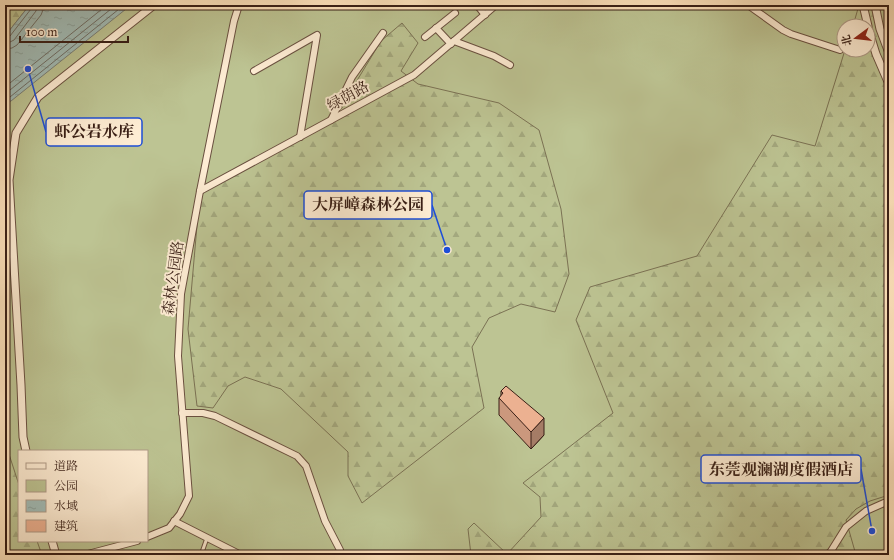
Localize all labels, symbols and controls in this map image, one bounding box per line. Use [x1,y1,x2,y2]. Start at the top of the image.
scale bar [20,18,128,44]
north arrow [836,18,876,58]
text: 100 m [26,25,57,39]
text: 北 [839,33,855,47]
street label: 绿荫路 [324,77,372,115]
callout: 虾公岩水库 [46,118,142,146]
text: 虾公岩水库 [54,122,134,141]
callout: 大屏嶂森林公园 [304,191,432,219]
text: 大屏嶂森林公园 [312,195,424,214]
street label: 森林公园路 [159,240,187,316]
legend [18,450,148,542]
callout: 东莞观澜湖度假酒店 [701,455,861,483]
text: 道路 [54,459,78,473]
text: 东莞观澜湖度假酒店 [709,460,853,479]
text: 公园 [54,479,78,493]
text: 水域 [54,499,78,513]
text: 建筑 [54,519,78,533]

